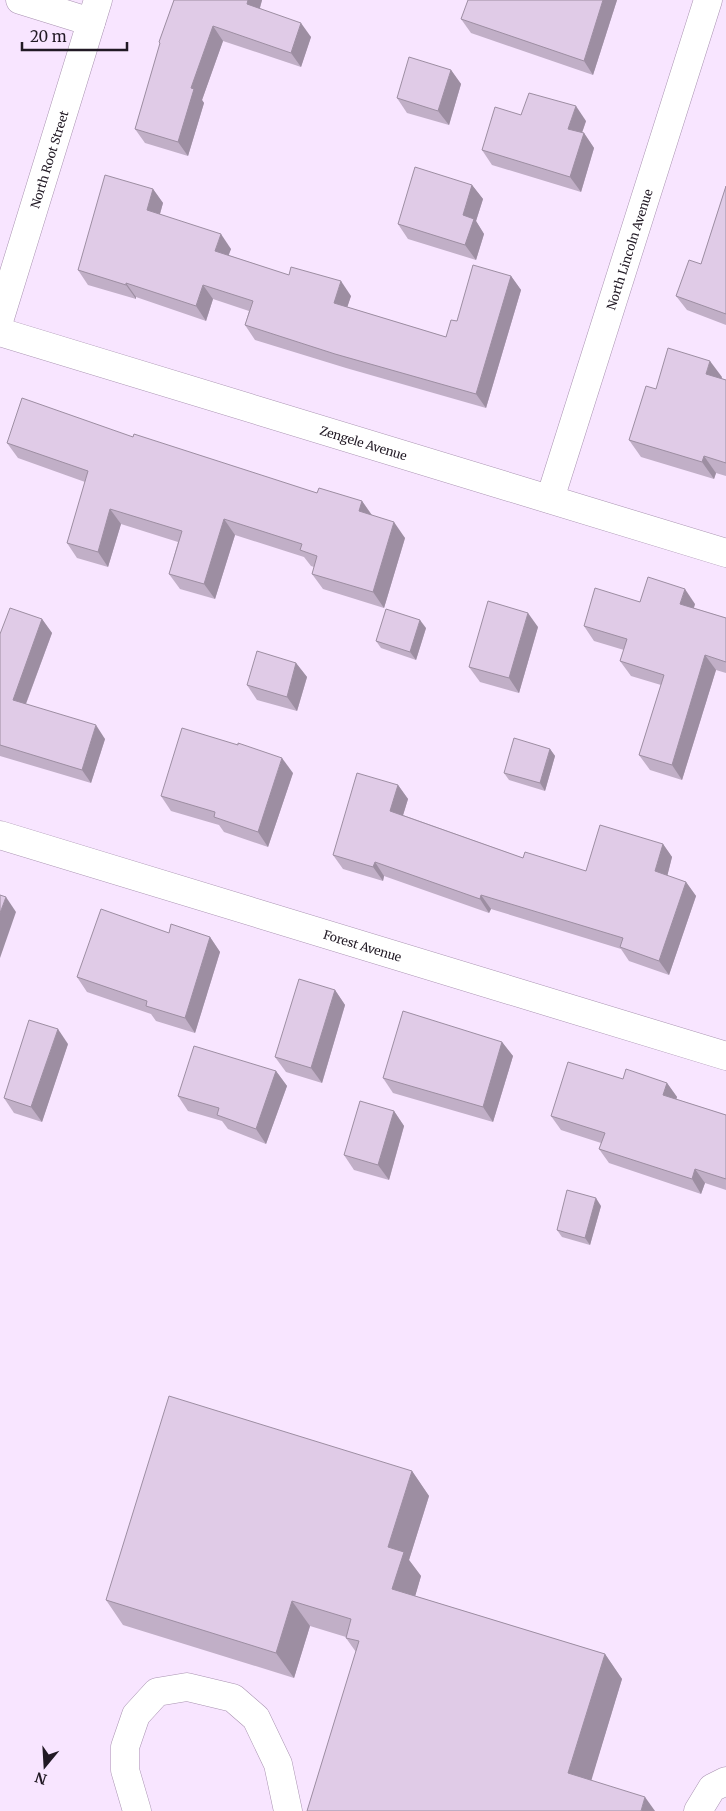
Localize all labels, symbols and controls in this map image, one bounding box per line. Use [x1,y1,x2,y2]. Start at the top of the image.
scale bar [22,20,128,52]
text: 20 m [30,27,67,46]
street label: North Root Street [27,108,71,210]
street label: North Lincoln Avenue [603,187,655,311]
street label: Zengele Avenue [318,422,409,463]
street label: Forest Avenue [322,926,403,964]
north arrow [20,1741,70,1791]
text: N [33,1768,49,1789]

